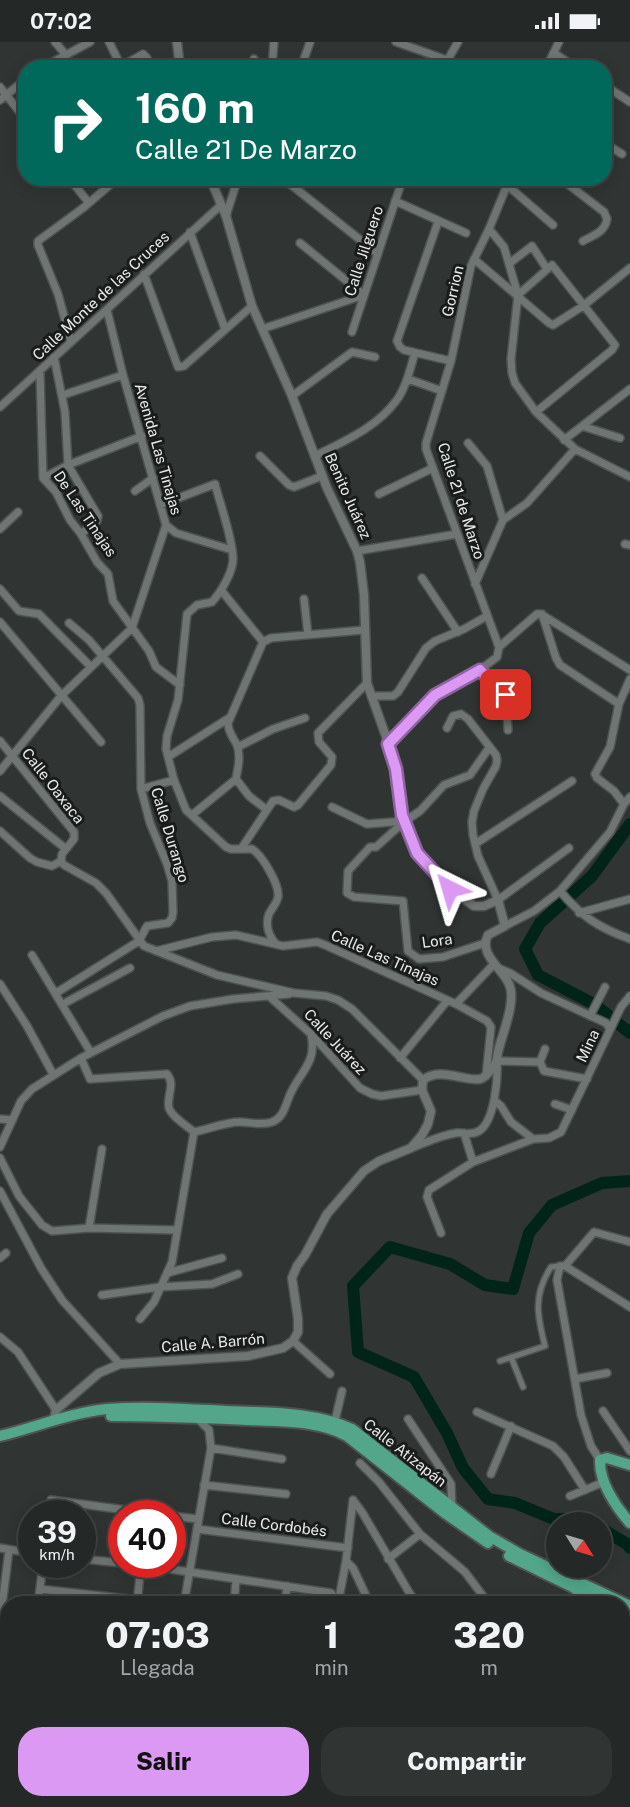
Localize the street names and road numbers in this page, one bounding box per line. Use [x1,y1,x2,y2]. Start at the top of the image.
street label: Calle Jilguero [341,204,386,298]
street label: Calle Monte de las Cruces [29,228,172,363]
street label: Gorrion [438,264,467,318]
street label: Avenida Las Tinajas [132,381,185,517]
street label: Calle 21 de Marzo [435,440,488,561]
street label: Benito Juárez [322,450,375,542]
street label: De Las Tinajas [51,468,120,560]
street label: Calle Oaxaca [19,745,88,827]
street label: Calle Durango [148,785,193,884]
street label: Calle Las Tinajas [329,926,442,989]
street label: Lora [421,930,453,951]
street label: Calle Juárez [301,1005,370,1078]
street label: Mina [573,1027,602,1065]
street label: Calle A. Barrón [161,1330,265,1355]
street label: Calle Atizapán [361,1415,450,1490]
street label: Calle Cordobés [220,1510,328,1539]

